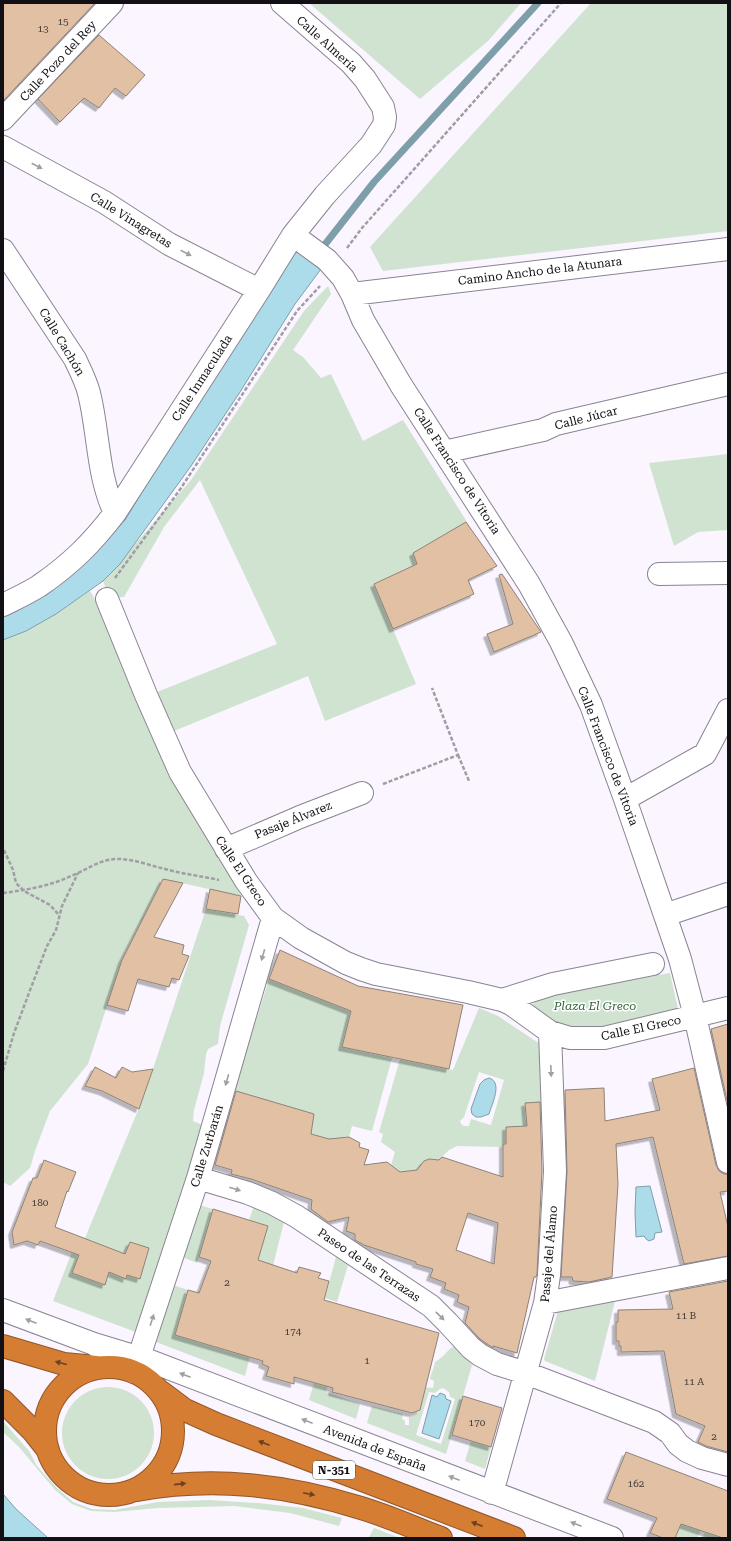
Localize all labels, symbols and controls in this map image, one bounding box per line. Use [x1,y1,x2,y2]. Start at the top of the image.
street label: Calle Almería [294,13,361,75]
house number: 15 [57,16,69,27]
street label: Calle Pozo del Rey [17,17,100,104]
house number: 13 [37,23,49,34]
one-way arrow [32,162,43,169]
street label: Calle Vinagretas [88,189,175,251]
one-way arrow [180,250,191,256]
street label: Camino Ancho de la Atunara [457,254,623,288]
street label: Calle Cachón [36,306,88,379]
street label: Calle Inmaculada [169,332,235,424]
street label: Calle Júcar [553,403,619,433]
street label: Calle Francisco de Vitoria [411,405,503,537]
street label: Calle Francisco de Vitoria [575,684,641,828]
street label: Pasaje Álvarez [252,798,334,842]
street label: Calle El Greco [212,833,270,909]
one-way arrow [260,949,266,961]
park label: Plaza El Greco [553,999,636,1013]
street label: Calle El Greco [600,1013,682,1043]
one-way arrow [548,1065,555,1077]
one-way arrow [224,1074,230,1086]
street label: Calle Zurbarán [188,1103,226,1189]
one-way arrow [230,1186,242,1192]
house number: 180 [32,1197,49,1208]
street label: Pasaje del Álamo [538,1205,560,1303]
street label: Paseo de las Terrazas [315,1225,423,1305]
house number: 2 [224,1277,230,1288]
house number: 11 B [676,1310,697,1321]
one-way arrow [435,1311,445,1320]
one-way arrow [149,1314,155,1326]
one-way arrow [24,1318,36,1324]
house number: 174 [285,1326,302,1337]
house number: 1 [364,1355,370,1366]
one-way arrow [55,1359,67,1365]
one-way arrow [179,1371,191,1377]
house number: 11 A [684,1376,704,1387]
house number: 170 [469,1417,486,1428]
one-way arrow [300,1418,312,1424]
street label: Avenida de España [321,1422,429,1474]
house number: 2 [711,1431,717,1442]
one-way arrow [258,1439,270,1445]
road number: N-351 [313,1461,355,1479]
one-way arrow [448,1475,460,1481]
house number: 162 [628,1478,645,1489]
one-way arrow [174,1481,186,1488]
one-way arrow [303,1492,315,1498]
one-way arrow [471,1521,483,1527]
one-way arrow [569,1521,581,1527]

